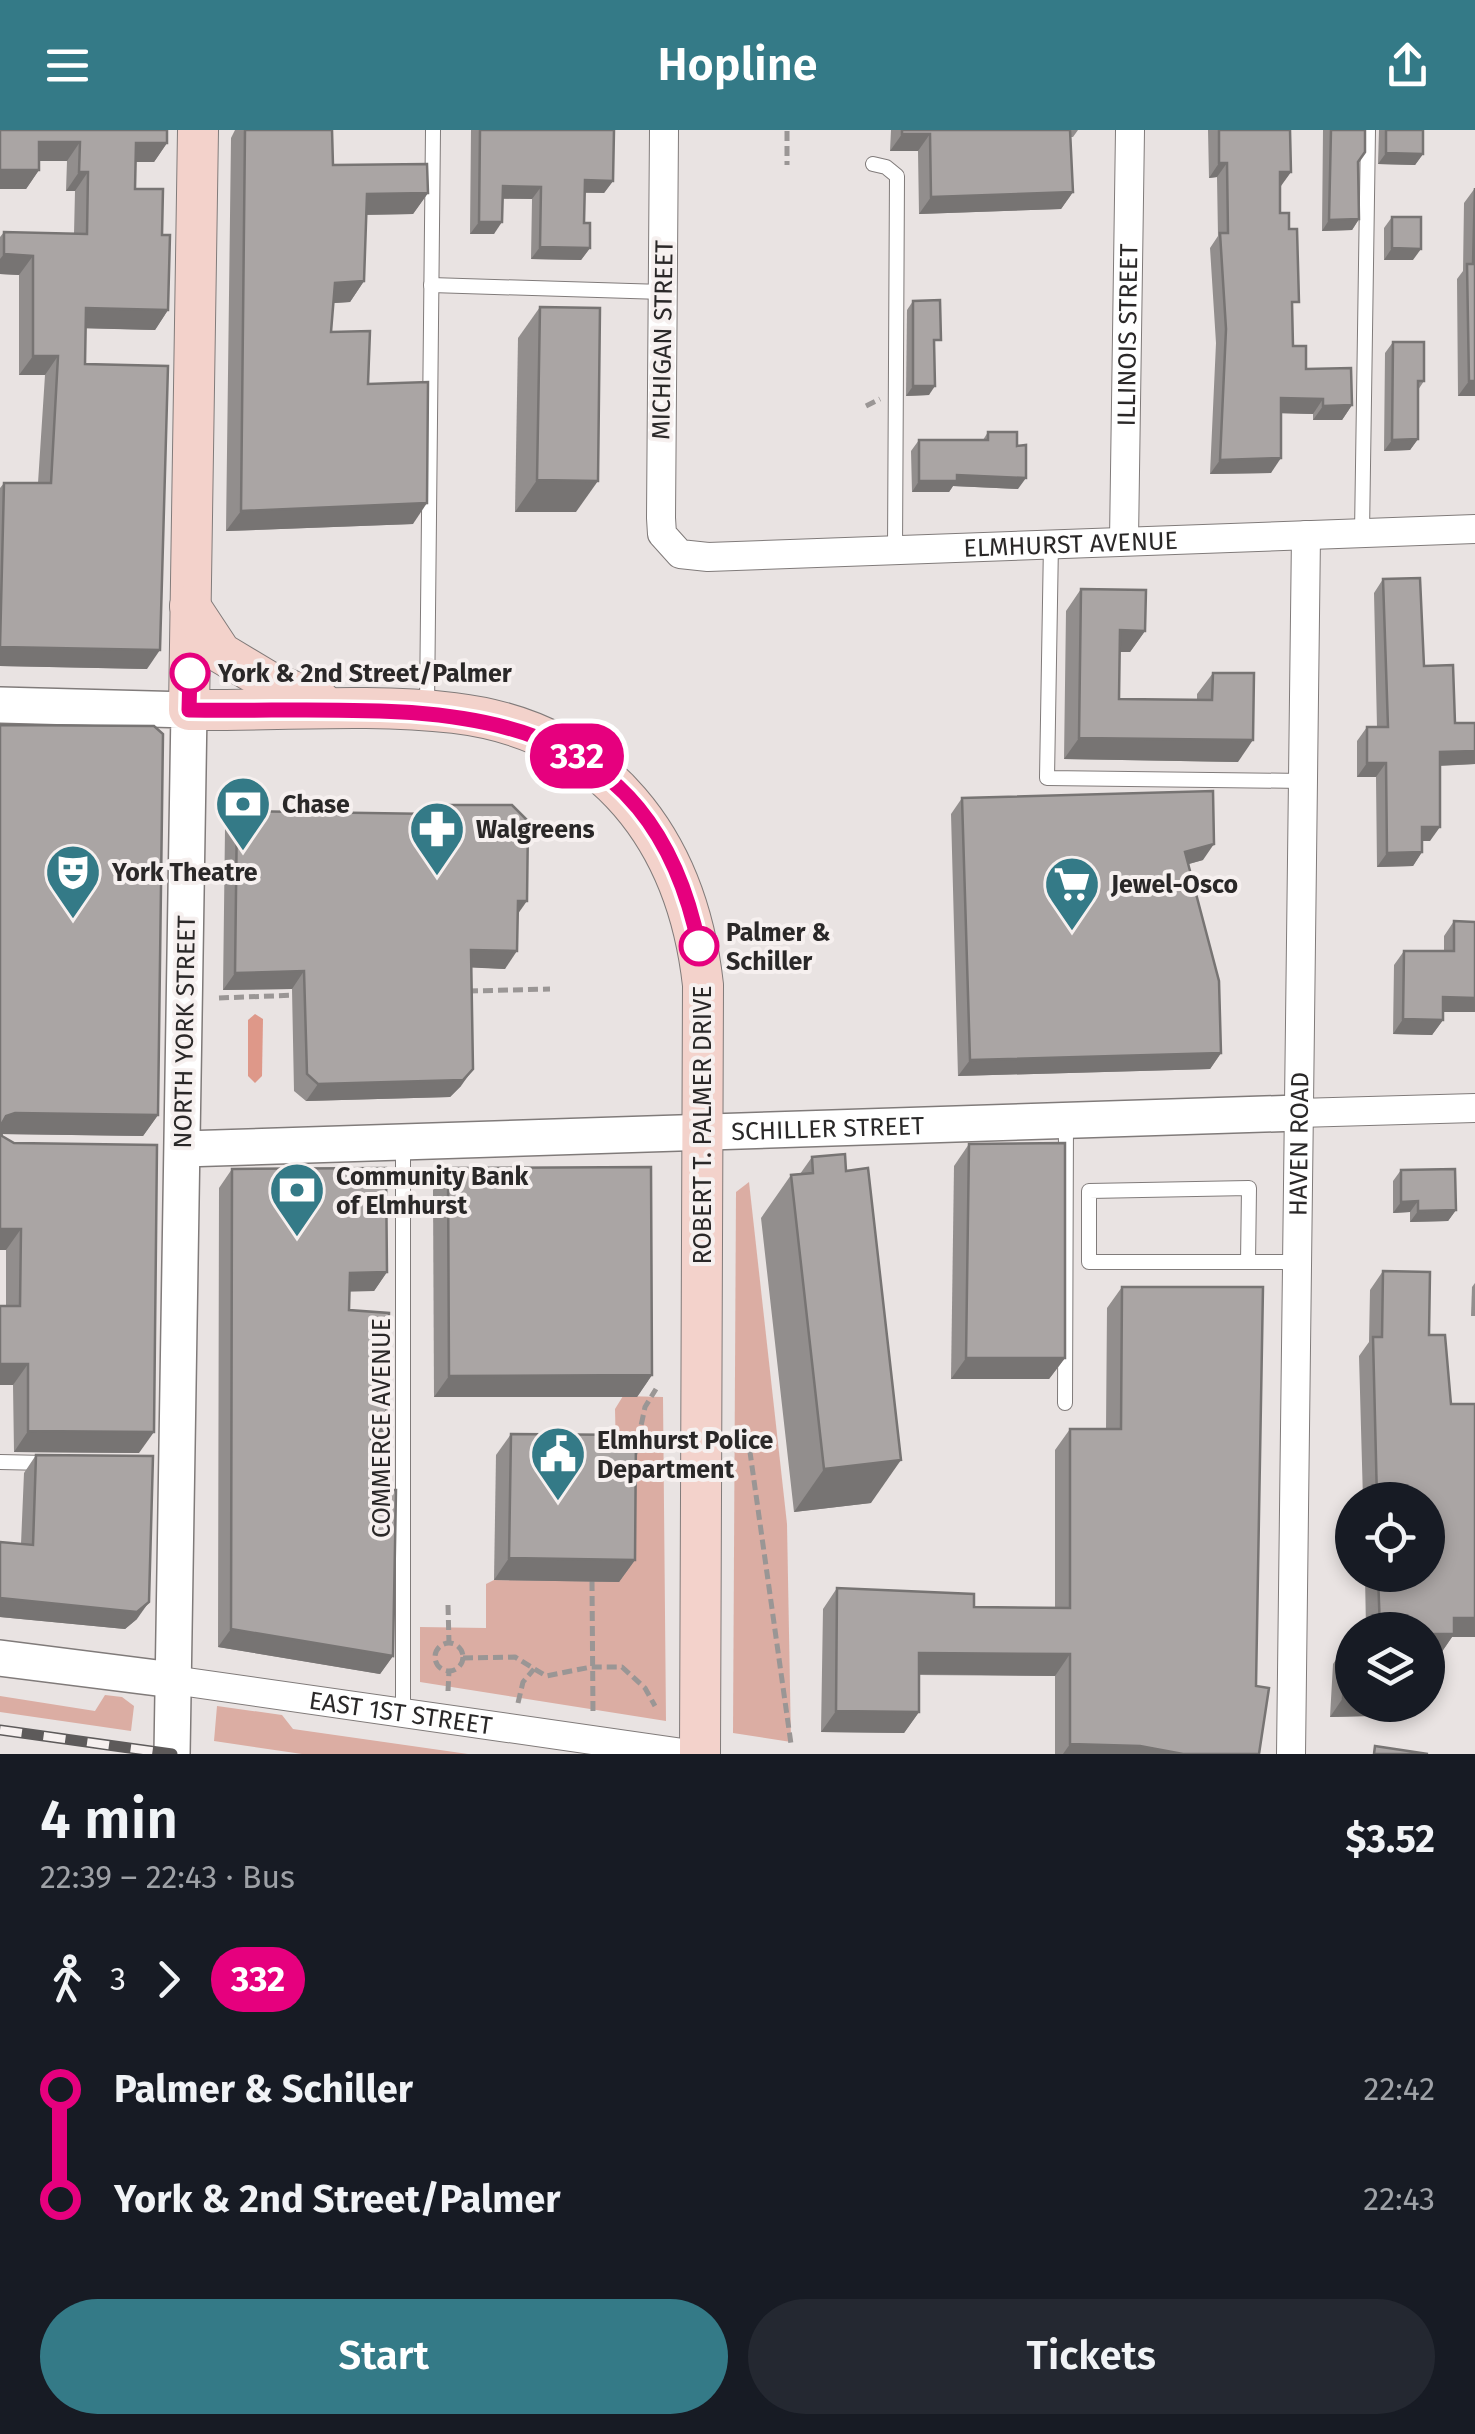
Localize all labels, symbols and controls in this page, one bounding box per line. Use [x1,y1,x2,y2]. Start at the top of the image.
icon: menu [40,38,95,93]
text: Hopline [657,38,818,92]
icon: share [1380,38,1435,93]
street label: MICHIGAN STREET [646,240,680,440]
street label: ILLINOIS STREET [1112,243,1144,427]
street label: ELMHURST AVENUE [963,526,1178,564]
marker: York & 2nd Street/Palmer [171,654,209,692]
place label: York & 2nd Street/Palmer [217,659,513,689]
line badge: 332 [520,724,634,788]
text: 332 [550,735,604,777]
bank icon: Chase [213,774,273,853]
place label: Chase [282,790,350,820]
pharmacy icon: Walgreens [407,799,467,878]
place label: Walgreens [476,815,594,845]
theatre icon: York Theatre [43,842,103,921]
supermarket icon: Jewel-Osco [1042,854,1102,933]
place label: York Theatre [111,858,258,888]
place label: Jewel-Osco [1110,870,1238,900]
street label: NORTH YORK STREET [168,915,202,1149]
place label: Palmer & Schiller [726,918,830,977]
marker: Palmer & Schiller [680,927,718,965]
street label: ROBERT T. PALMER DRIVE [688,985,718,1265]
street label: HAVEN ROAD [1284,1072,1315,1216]
street label: SCHILLER STREET [731,1111,925,1147]
bank icon: Community Bank of Elmhurst [267,1160,327,1239]
place label: Community Bank of Elmhurst [336,1162,529,1221]
street label: COMMERCE AVENUE [367,1318,397,1538]
public building icon: Elmhurst Police Department [528,1424,588,1503]
place label: Elmhurst Police Department [597,1426,773,1485]
map controls [1335,1482,1445,1722]
button: locate [1335,1482,1445,1592]
button: layers [1335,1612,1445,1722]
street label: EAST 1ST STREET [307,1686,494,1742]
text: 4 min [40,1787,178,1853]
text: $3.52 [1345,1816,1435,1862]
text: 22:39 – 22:43 · Bus [40,1858,295,1896]
icon: walk [40,1952,95,2007]
icon: forward [141,1952,196,2007]
text: 332 [231,1958,285,2000]
text: 3 [110,1960,126,1998]
text: Palmer & Schiller [114,2066,413,2112]
text: 22:42 [1364,2070,1435,2108]
text: York & 2nd Street/Palmer [114,2176,561,2222]
text: 22:43 [1363,2180,1435,2218]
button: Start [40,2299,728,2414]
button: Tickets [748,2299,1435,2414]

